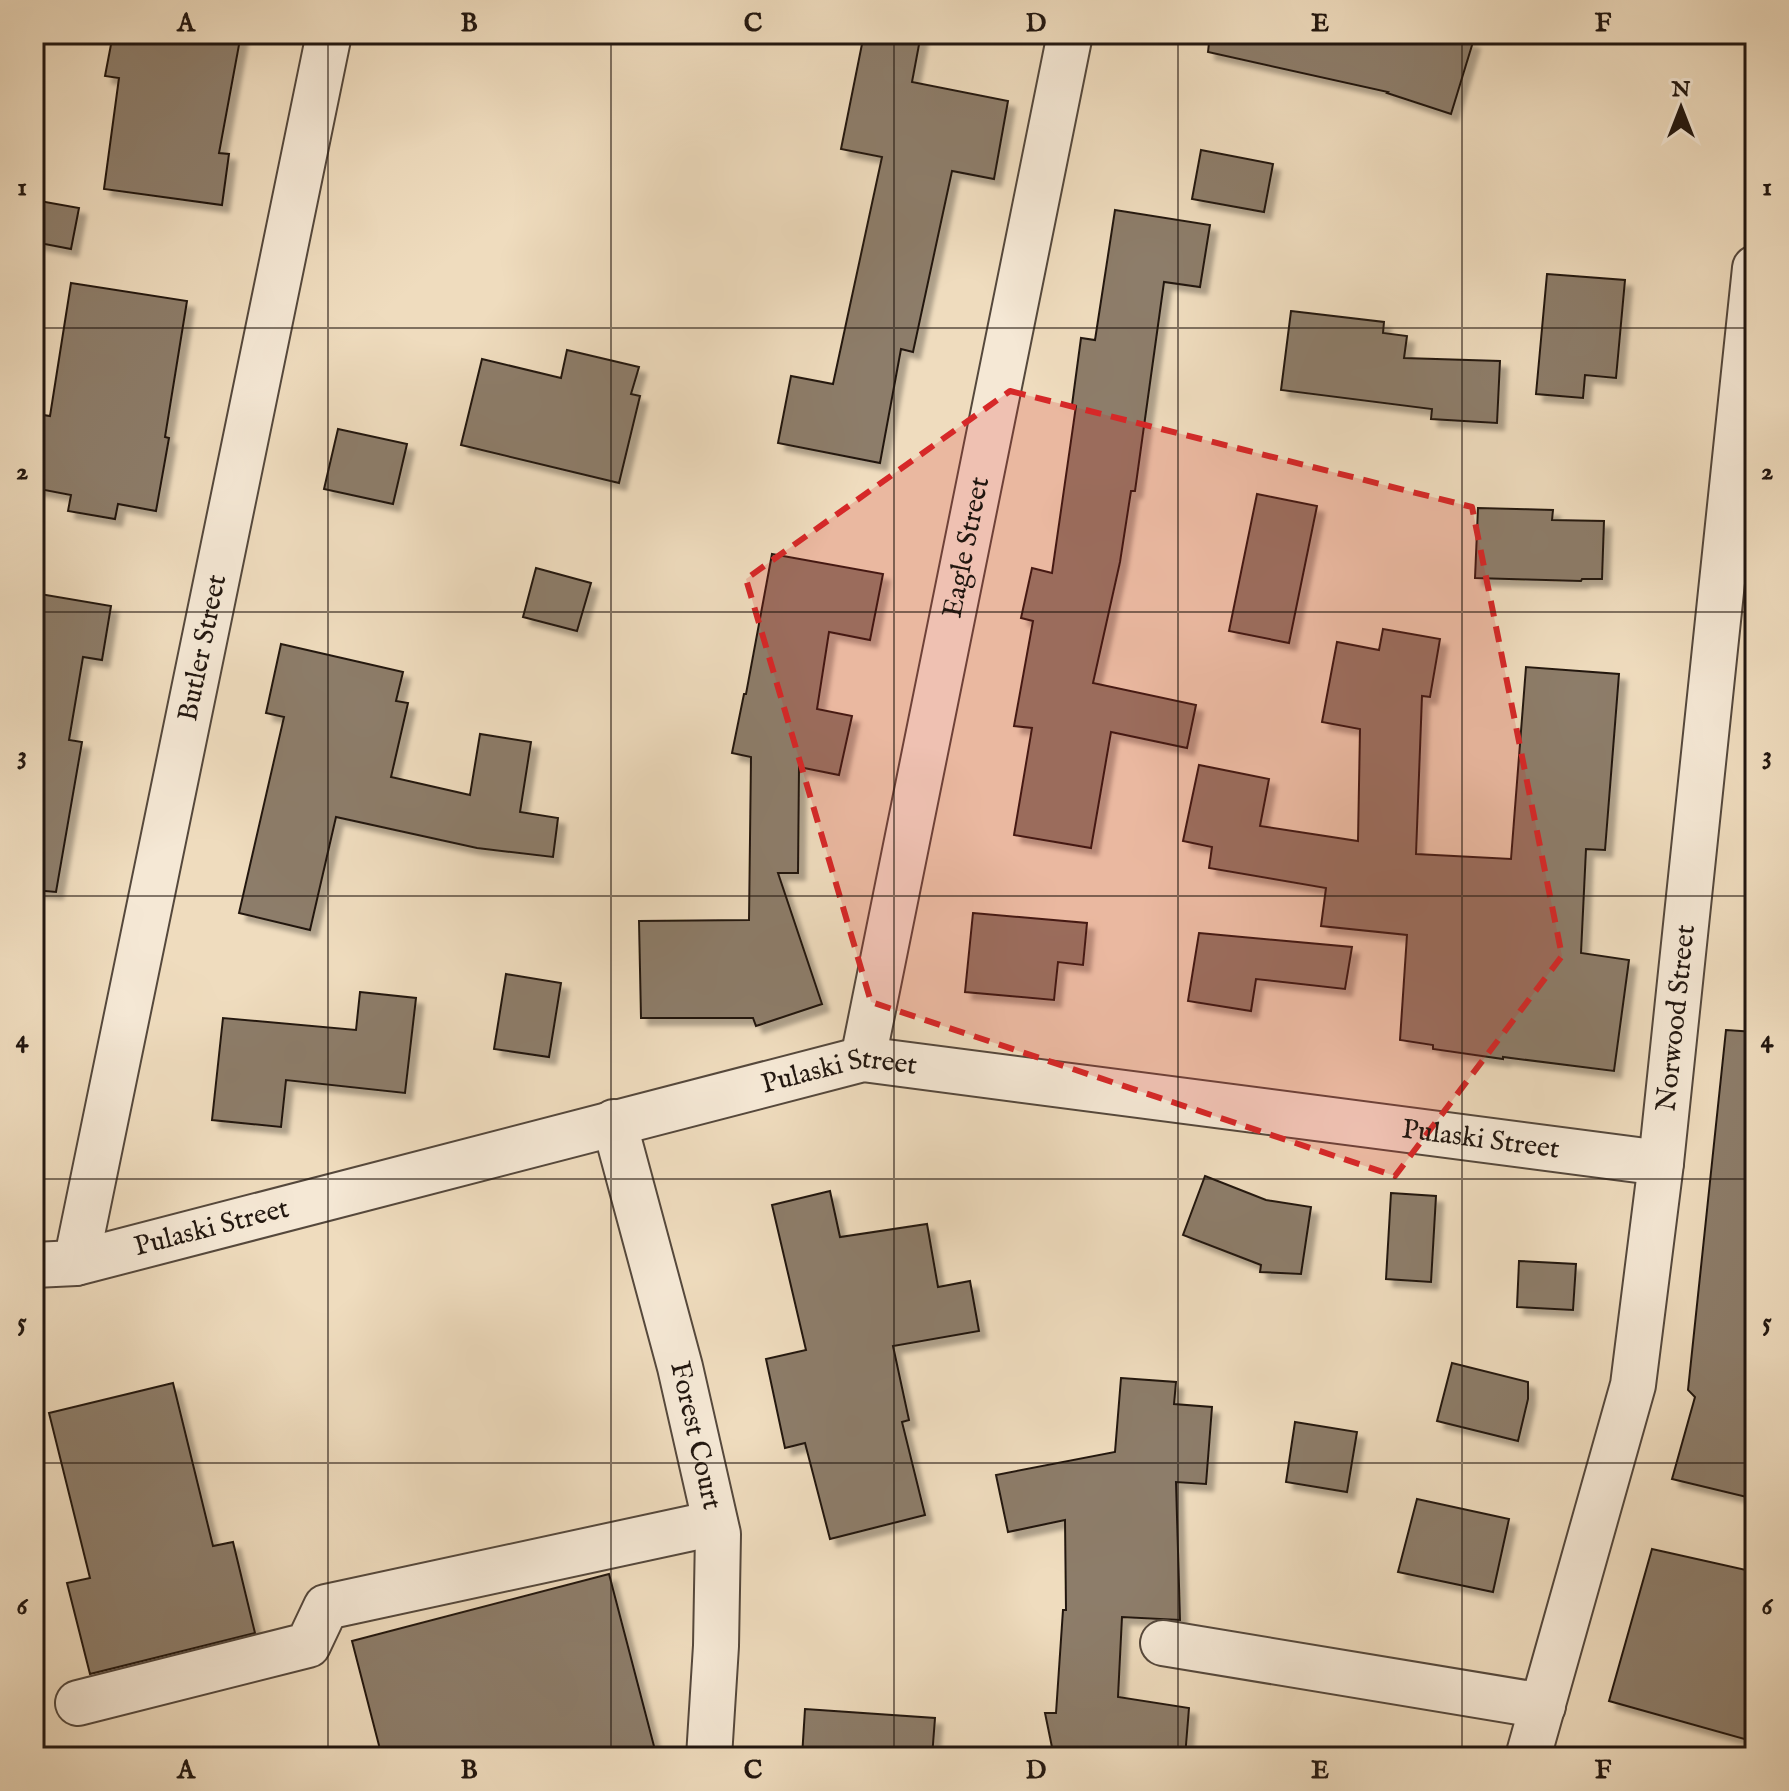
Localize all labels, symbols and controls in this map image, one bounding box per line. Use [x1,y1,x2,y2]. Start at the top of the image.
text: A [176,7,196,40]
text: B [460,7,478,40]
text: C [744,7,763,40]
text: D [1026,7,1047,40]
text: E [1311,7,1329,40]
text: F [1595,7,1612,40]
north arrow [1641,68,1721,148]
text: N [1670,76,1691,104]
text: 1 [17,171,27,204]
text: 1 [1762,171,1772,204]
text: 2 [16,455,28,488]
text: 2 [1761,455,1773,488]
street label: Eagle Street [935,473,998,621]
street label: Butler Street [170,571,235,724]
text: 3 [17,739,27,772]
text: 3 [1762,739,1772,772]
street label: Norwood Street [1649,922,1703,1113]
text: 4 [16,1023,30,1056]
text: 4 [1761,1023,1775,1056]
street label: Pulaski Street [758,1042,919,1102]
street label: Pulaski Street [1400,1112,1562,1167]
street label: Pulaski Street [130,1191,293,1265]
text: 5 [17,1306,27,1339]
text: 5 [1762,1306,1772,1339]
street label: Forest Court [662,1358,729,1513]
text: 6 [17,1590,29,1623]
text: 6 [1762,1590,1774,1623]
text: A [176,1754,196,1787]
text: B [460,1754,478,1787]
text: C [744,1754,763,1787]
text: D [1026,1754,1047,1787]
text: E [1311,1754,1329,1787]
text: F [1595,1754,1612,1787]

